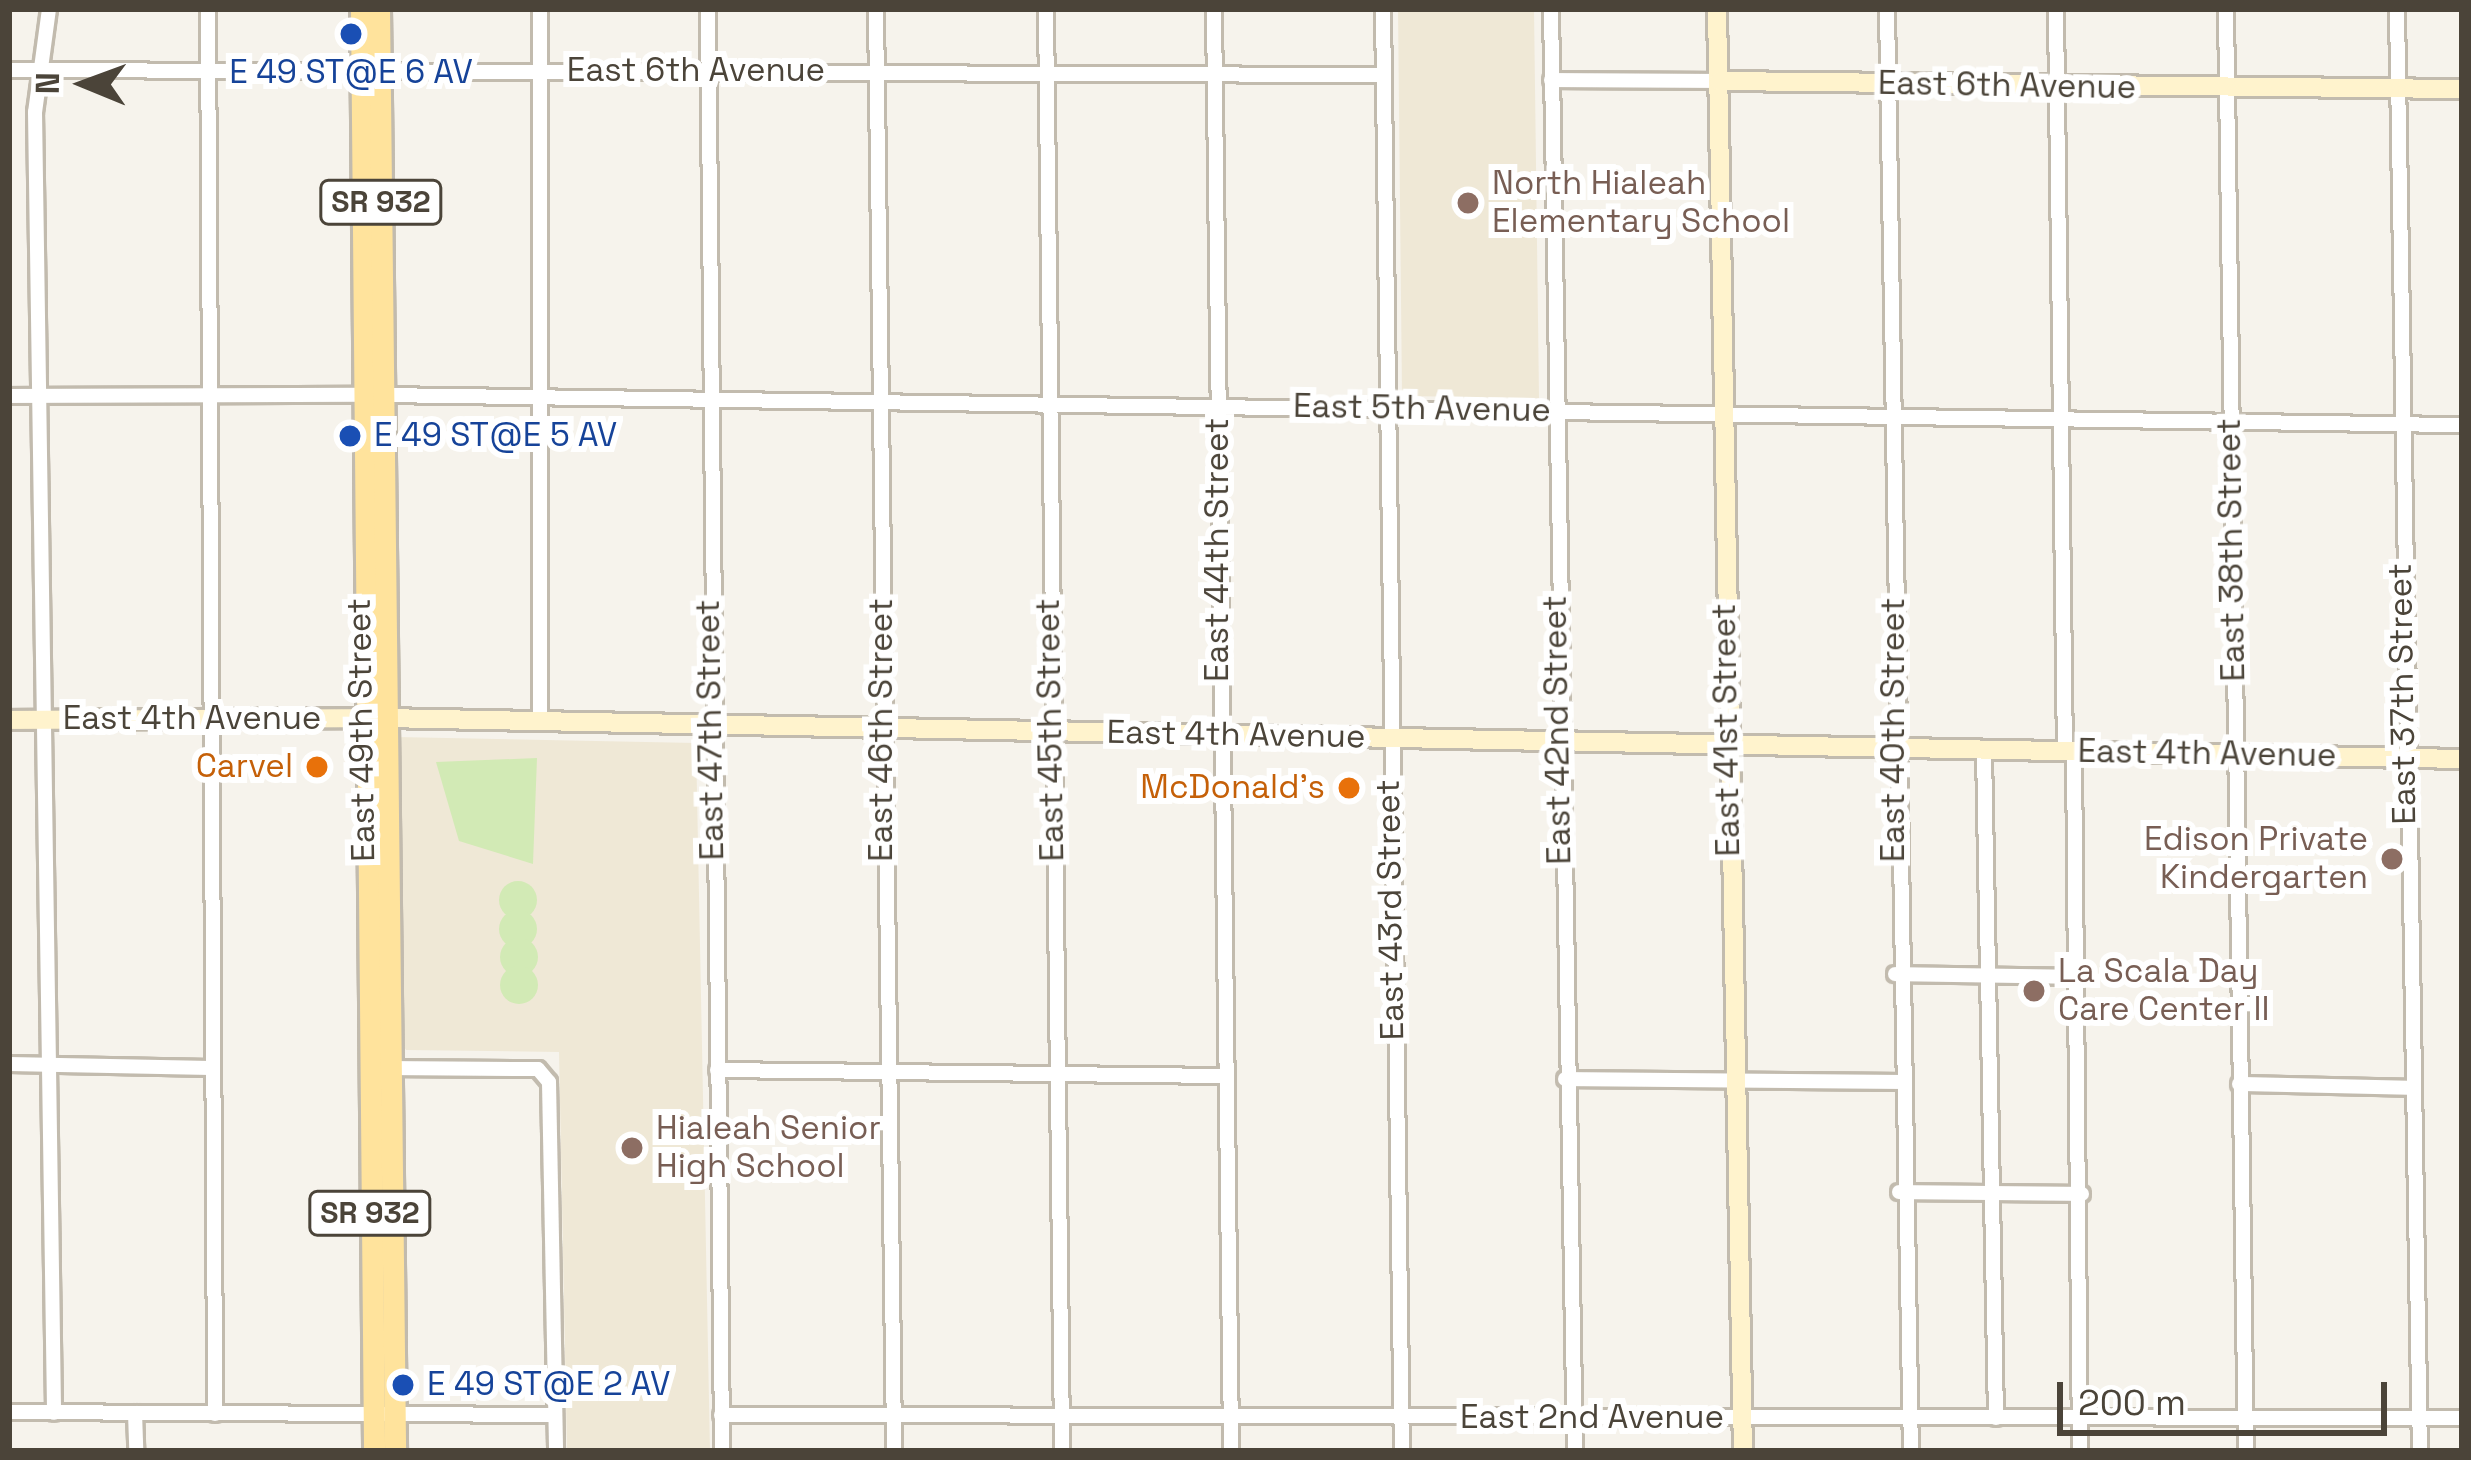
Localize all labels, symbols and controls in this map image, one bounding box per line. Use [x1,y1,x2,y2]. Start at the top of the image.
marker: E 49 ST@E 6 AV [338,21,364,47]
north arrow [24,24,144,144]
street label: East 6th Avenue [567,51,825,91]
place label: E 49 ST@E 6 AV [229,53,473,93]
street label: East 6th Avenue [1877,64,2137,108]
text: N [27,72,69,95]
place label: North Hialeah Elementary School [1492,164,1790,242]
road number: SR 932 [318,178,444,226]
marker: North Hialeah Elementary School [1455,190,1481,216]
street label: East 5th Avenue [1293,387,1551,431]
place label: E 49 ST@E 5 AV [374,416,618,456]
street label: East 44th Street [1198,418,1238,682]
street label: East 38th Street [2210,418,2254,682]
marker: E 49 ST@E 5 AV [337,423,363,449]
street label: East 37th Street [2381,563,2425,825]
street label: East 42nd Street [1536,595,1580,865]
street label: East 49th Street [340,598,384,862]
street label: East 46th Street [862,598,902,862]
street label: East 45th Street [1029,598,1073,862]
street label: East 40th Street [1874,598,1914,862]
street label: East 47th Street [689,599,733,861]
street label: East 41st Street [1705,603,1749,857]
street label: East 4th Avenue [62,699,322,739]
street label: East 4th Avenue [1106,713,1366,757]
street label: East 4th Avenue [2077,732,2337,776]
place label: Carvel [196,747,293,787]
marker: Carvel [304,754,330,780]
place label: McDonald's [1140,768,1325,808]
marker: McDonald's [1336,775,1362,801]
street label: East 43rd Street [1369,779,1413,1041]
place label: Edison Private Kindergarten [2144,820,2368,898]
marker: Edison Private Kindergarten [2379,846,2405,872]
place label: La Scala Day Care Center II [2058,952,2270,1030]
marker: La Scala Day Care Center II [2021,978,2047,1004]
place label: Hialeah Senior High School [656,1109,881,1187]
marker: Hialeah Senior High School [619,1135,645,1161]
road number: SR 932 [307,1189,433,1237]
scale bar [2063,1358,2393,1432]
place label: E 49 ST@E 2 AV [427,1365,671,1405]
marker: E 49 ST@E 2 AV [390,1372,416,1398]
text: 200 m [2078,1380,2186,1426]
street label: East 2nd Avenue [1460,1398,1724,1438]

